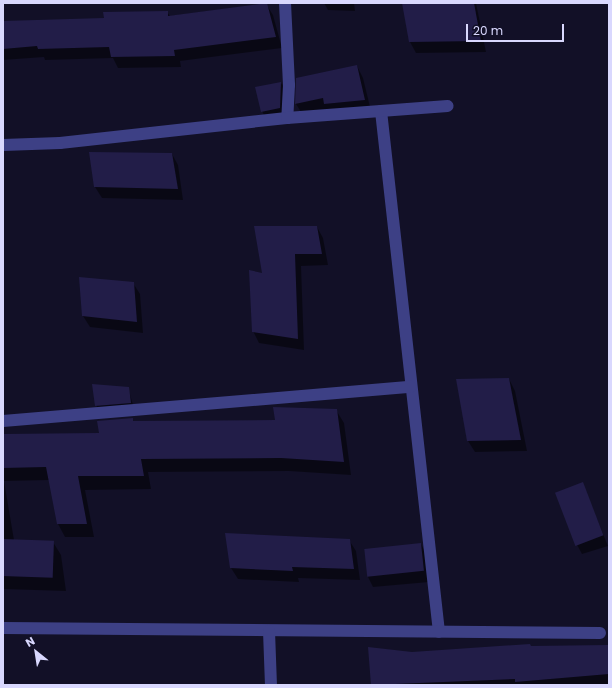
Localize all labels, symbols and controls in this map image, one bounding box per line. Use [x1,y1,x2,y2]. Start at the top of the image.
scale bar [468,16,566,42]
text: 20 m [473,22,503,39]
north arrow [16,632,56,672]
text: N [22,633,38,651]

